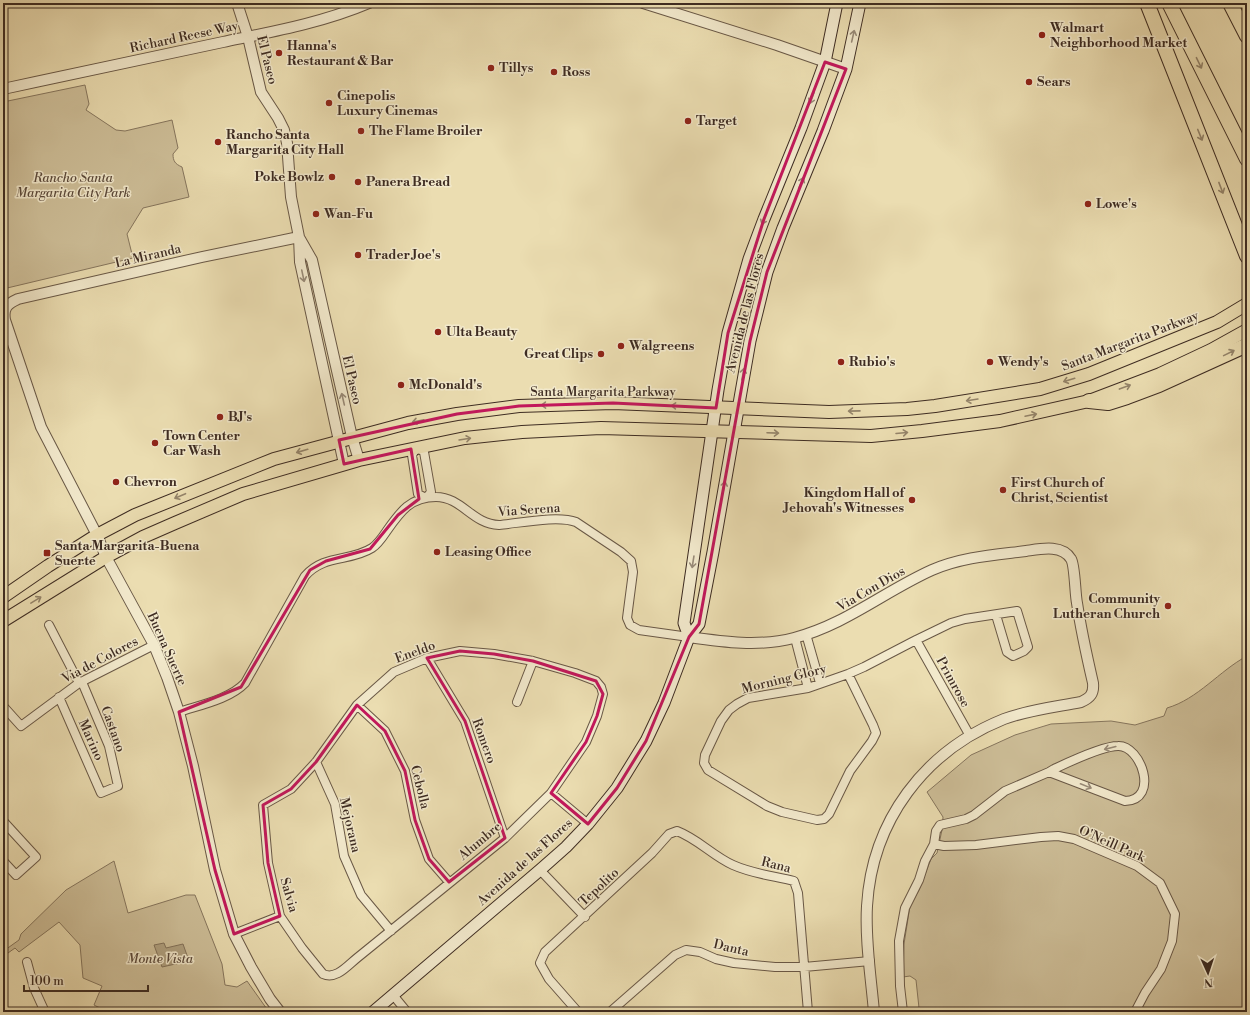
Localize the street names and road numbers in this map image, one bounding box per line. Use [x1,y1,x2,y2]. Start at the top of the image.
street label: Richard Reese Way [128,18,240,56]
street label: El Paseo [253,34,281,86]
street label: La Miranda [113,241,183,271]
street label: Avenida de las Flores [722,251,768,375]
street label: Santa Margarita Parkway [1059,307,1202,375]
street label: El Paseo [339,354,365,406]
street label: Santa Margarita Parkway [530,384,677,400]
street label: Via Serena [496,500,561,520]
street label: Via Con Dios [833,563,908,615]
street label: Buena Suerte [143,609,190,689]
street label: Via de Colores [58,633,141,687]
street label: Eneldo [393,637,437,667]
street label: Primrose [933,654,974,711]
street label: Morning Glory [740,661,829,697]
street label: Castano [97,704,129,754]
street label: Romero [468,716,500,766]
street label: Marino [75,717,107,763]
street label: Cebolla [407,763,433,811]
street label: Mejorana [336,796,364,855]
street label: Avenida de las Flores [473,815,576,910]
street label: Alumbre [455,818,505,864]
street label: O'Neill Park [1076,822,1149,866]
street label: Rana [759,854,793,877]
street label: Tepolito [576,864,622,910]
street label: Salvia [276,876,302,915]
street label: Danta [712,936,751,960]

